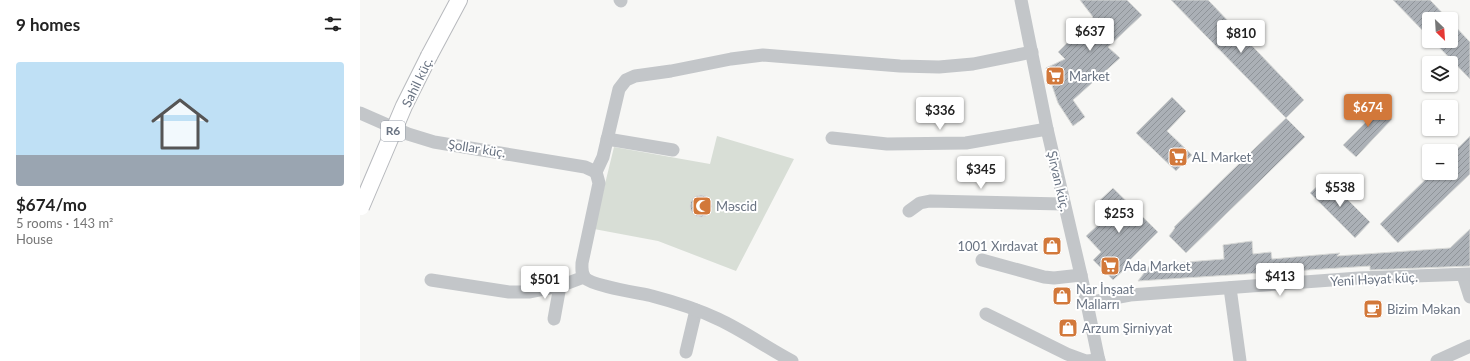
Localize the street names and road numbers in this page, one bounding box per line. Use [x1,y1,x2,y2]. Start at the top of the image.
street label: Sahil küç. [398,55,436,109]
road number: R6 [381,121,405,141]
street label: Şollar küç. [447,136,507,160]
street label: Şirvan küç. [1044,149,1074,213]
street label: Yeni Həyat küç. [1330,269,1418,289]

